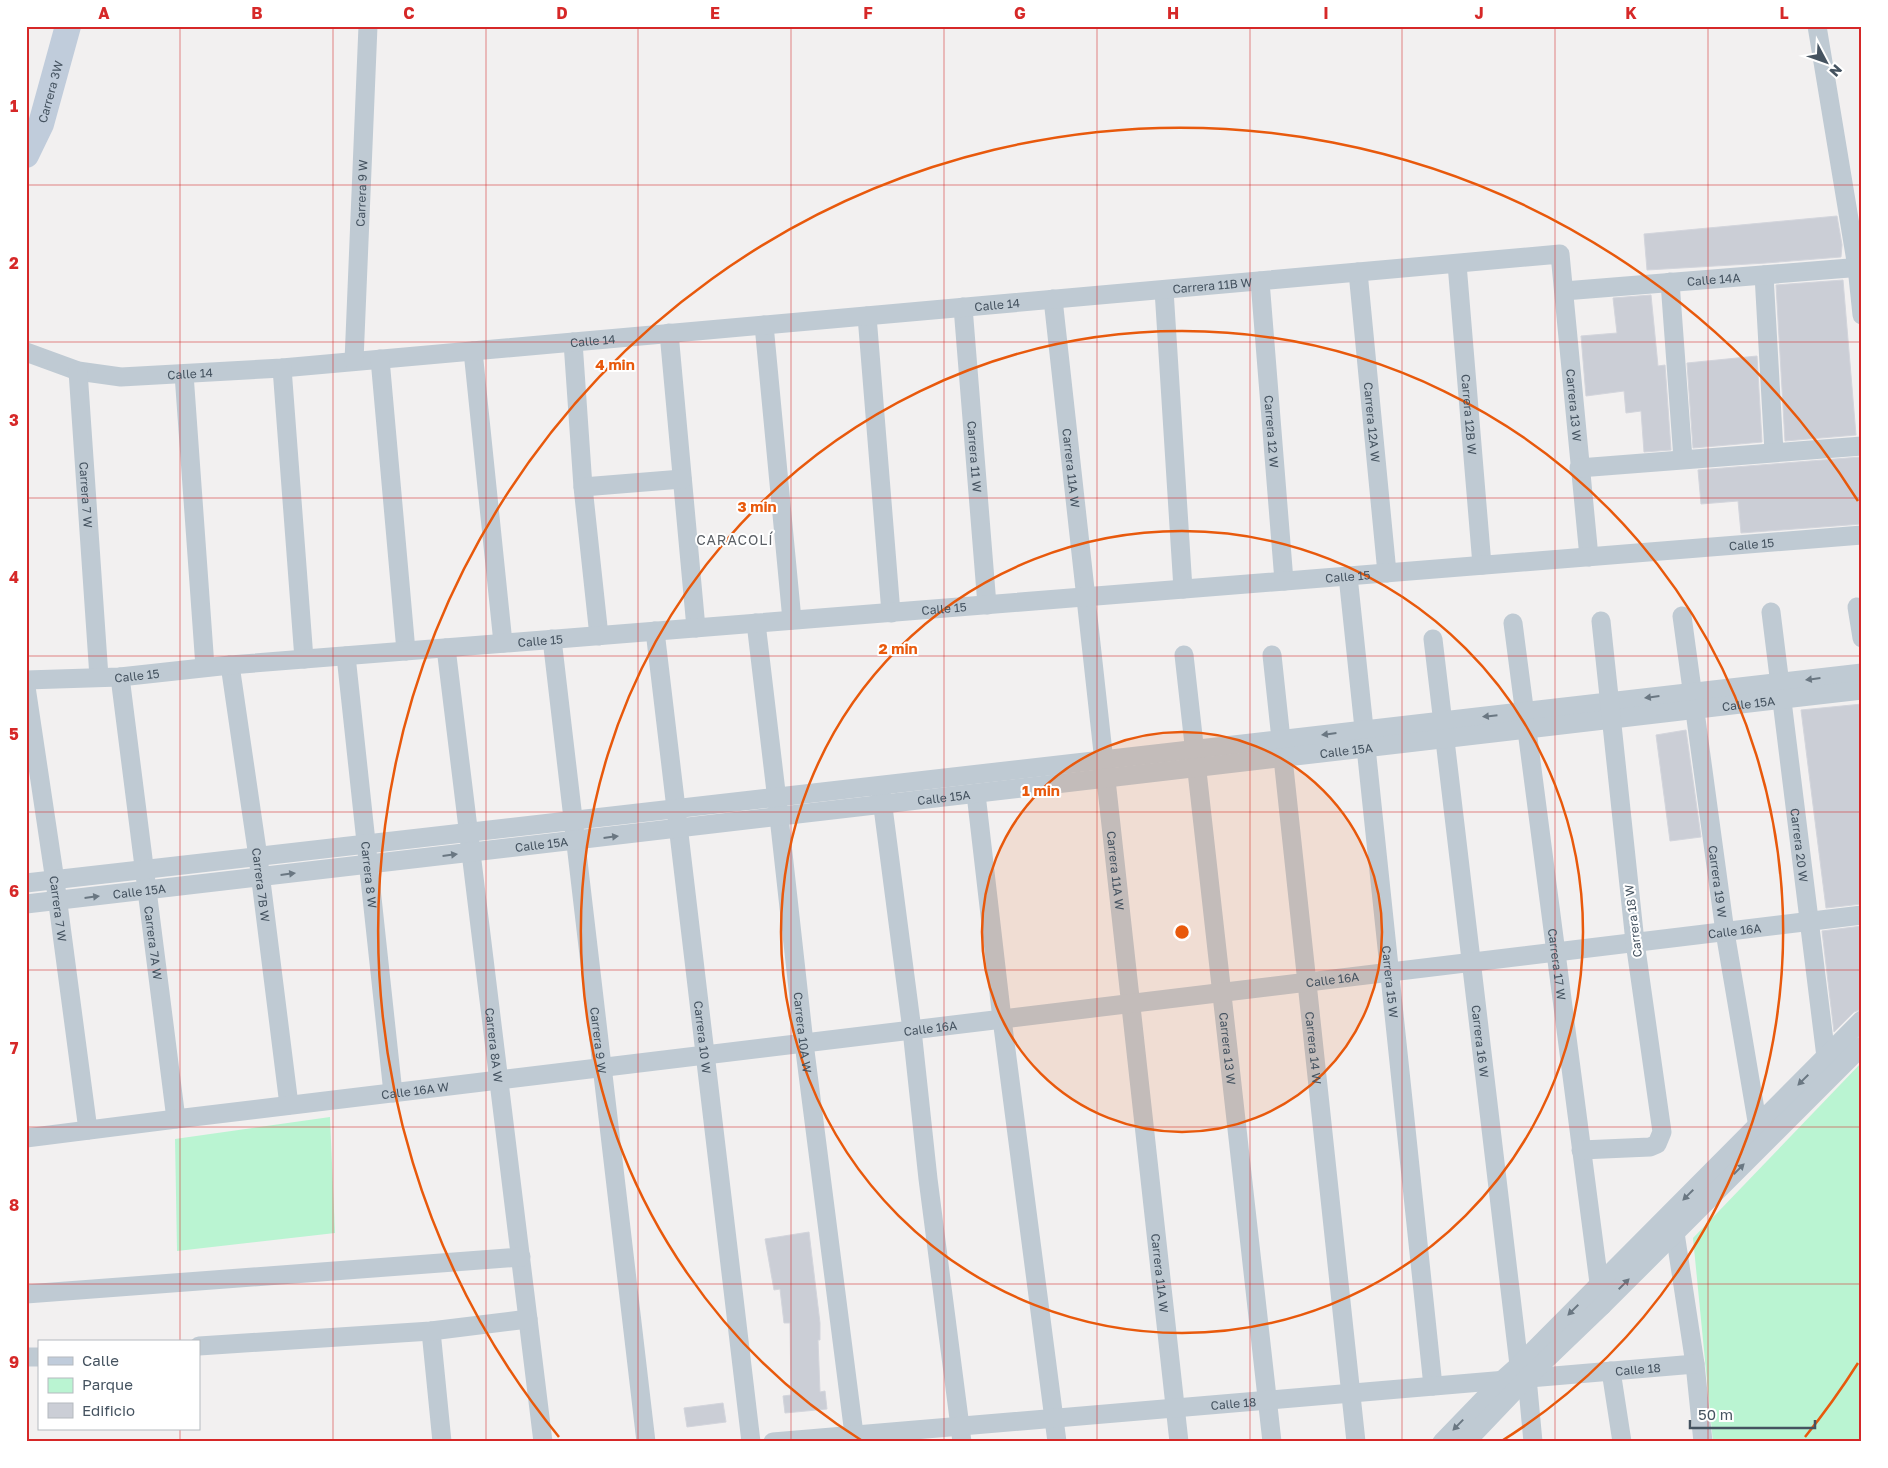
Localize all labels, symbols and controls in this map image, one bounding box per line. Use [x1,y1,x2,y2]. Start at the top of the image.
text: A [98,3,110,23]
text: B [251,3,263,23]
text: C [403,3,415,23]
text: D [556,3,568,23]
text: E [710,3,720,23]
text: F [863,3,873,23]
text: G [1014,3,1026,23]
text: H [1167,3,1179,23]
text: I [1323,3,1329,23]
text: J [1474,3,1484,23]
text: K [1625,3,1637,23]
text: L [1779,3,1789,23]
north arrow [1800,38,1850,88]
street label: Carrera 3W [34,58,66,125]
text: N [1826,61,1846,80]
text: 1 [10,96,18,116]
street label: Carrera 9 W [352,159,370,227]
text: 2 [9,253,19,273]
street label: Calle 14A [1686,269,1741,289]
street label: Carrera 11B W [1172,274,1253,296]
street label: Calle 14 [974,295,1021,314]
street label: Calle 14 [569,331,616,350]
text: 4 min [595,355,635,373]
street label: Calle 14 [167,364,213,382]
street label: Carrera 13 W [1564,368,1585,443]
street label: Carrera 12B W [1459,374,1480,456]
street label: Carrera 12A W [1361,381,1384,464]
street label: Carrera 12 W [1262,395,1282,469]
text: 3 [9,410,19,430]
street label: Carrera 11 W [965,420,985,493]
street label: Carrera 11A W [1060,428,1084,509]
street label: Carrera 7 W [77,461,96,529]
text: 3 min [737,497,777,515]
district label: CARACOLÍ [696,531,774,548]
street label: Calle 15 [1728,535,1775,553]
text: 4 [9,567,19,587]
street label: Calle 15 [1325,567,1371,585]
street label: Calle 15 [921,599,967,617]
street label: Calle 15 [517,631,564,650]
text: 2 min [878,639,918,657]
street label: Calle 15 [114,665,160,685]
one-way arrow [1805,675,1821,683]
one-way arrow [1644,693,1660,701]
street label: Calle 15A [1721,693,1776,714]
one-way arrow [1482,712,1498,720]
text: 5 [9,724,19,744]
one-way arrow [1321,730,1337,738]
street label: Calle 15A [1319,740,1373,761]
text: 1 min [1022,781,1060,799]
street label: Calle 15A [916,786,971,808]
street label: Carrera 20 W [1788,807,1812,884]
street label: Carrera 11A W [1104,830,1128,911]
street label: Calle 15A [514,833,569,854]
one-way arrow [603,833,619,841]
street label: Carrera 8 W [358,840,381,910]
street label: Carrera 19 W [1706,844,1731,919]
street label: Carrera 7B W [249,847,274,923]
one-way arrow [442,851,458,859]
one-way arrow [281,870,297,878]
street label: Carrera 7 W [47,875,71,943]
street label: Calle 15A [112,880,167,901]
text: 6 [9,881,19,901]
street label: Carrera 18 W [1621,883,1645,958]
one-way arrow [84,893,100,901]
street label: Carrera 7A W [142,905,166,981]
street label: Calle 16A [1707,920,1762,941]
centre of rings [1173,923,1191,941]
street label: Carrera 17 W [1545,927,1570,1001]
street label: Carrera 15 W [1379,945,1402,1019]
street label: Calle 16A [1305,968,1360,990]
street label: Carrera 10A W [791,991,815,1074]
street label: Carrera 10 W [691,1000,715,1075]
street label: Carrera 16 W [1469,1004,1492,1079]
street label: Carrera 9 W [588,1006,610,1075]
street label: Carrera 8A W [482,1007,507,1084]
street label: Carrera 13 W [1216,1011,1240,1086]
street label: Carrera 14 W [1303,1011,1325,1085]
street label: Calle 16A [903,1017,958,1038]
text: 7 [10,1038,19,1058]
one-way arrow [1797,1073,1809,1085]
street label: Calle 16A W [380,1078,450,1102]
one-way arrow [1733,1163,1745,1175]
one-way arrow [1682,1189,1694,1201]
text: 8 [9,1195,19,1215]
street label: Carrera 11A W [1149,1233,1172,1314]
one-way arrow [1618,1278,1630,1290]
one-way arrow [1568,1304,1580,1316]
legend [38,1340,200,1430]
text: Calle [82,1351,119,1369]
text: 9 [9,1352,19,1372]
street label: Calle 18 [1615,1359,1661,1378]
text: Parque [82,1375,133,1393]
street label: Calle 18 [1210,1394,1257,1412]
scale bar [1690,1398,1816,1430]
text: Edificio [82,1401,135,1419]
text: 50 m [1698,1405,1733,1423]
one-way arrow [1452,1418,1464,1430]

